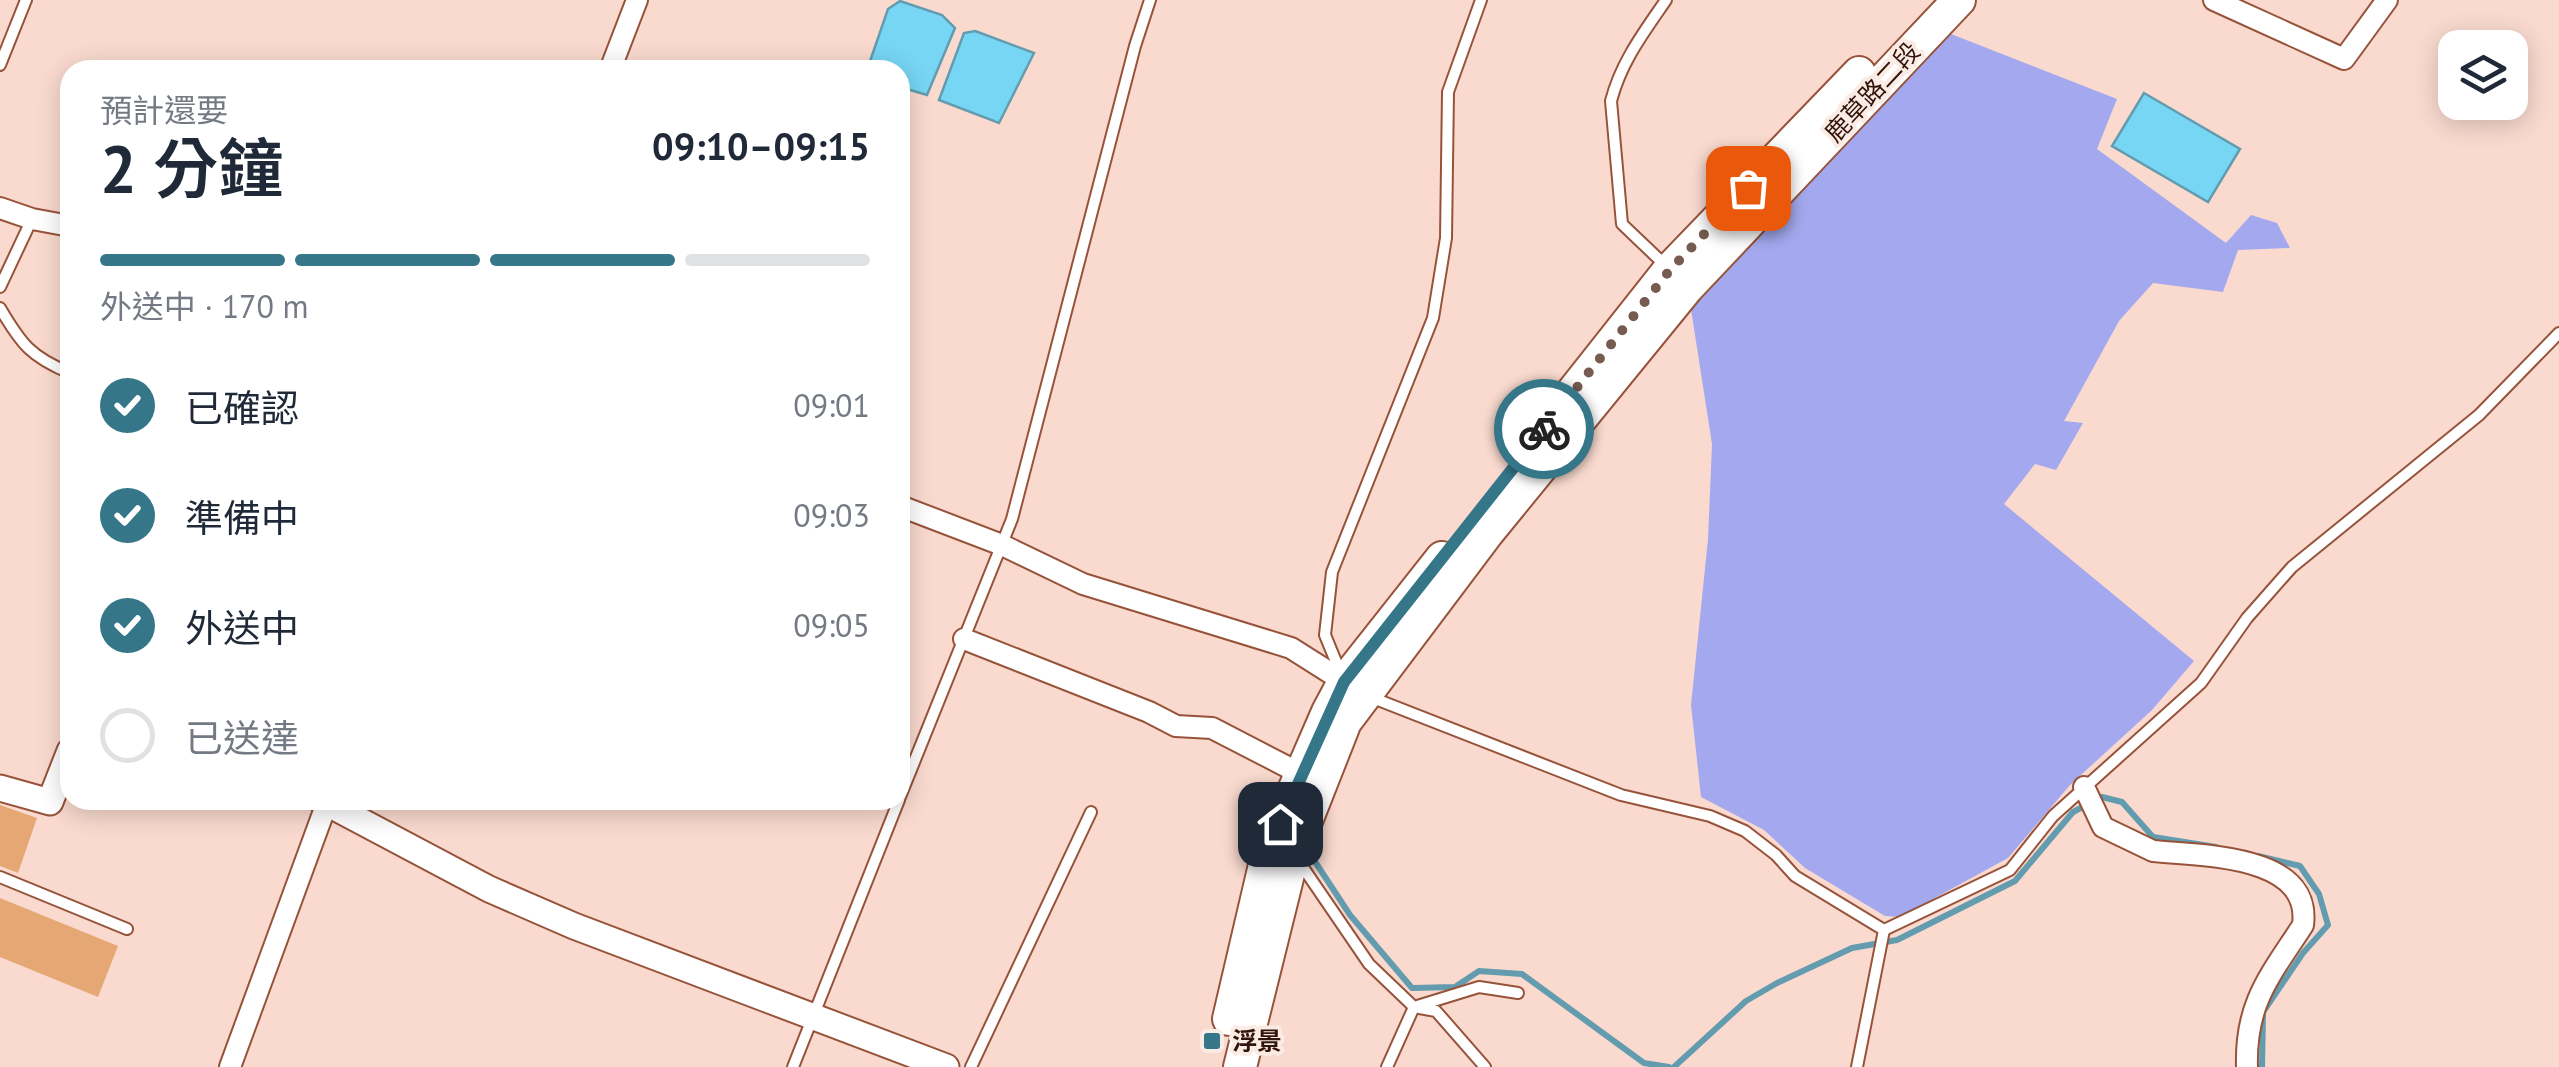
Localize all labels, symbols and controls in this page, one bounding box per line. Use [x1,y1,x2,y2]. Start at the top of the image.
map controls [2438,30,2528,120]
button: layers [2438,30,2528,120]
street label: 鹿草路二段 [1818,35,1926,149]
text: 預計還要 [100,89,228,131]
text: 09:10–09:15 [652,121,870,170]
text: 2 分鐘 [100,126,283,210]
pin [1706,146,1791,231]
icon: bag [1721,161,1776,216]
text: 外送中 · 170 m [100,285,308,327]
icon: check [100,378,155,433]
courier [1494,379,1594,479]
text: 已確認 [185,383,299,432]
text: 09:01 [793,384,870,426]
icon: bike [1517,402,1572,457]
icon: check [100,488,155,543]
text: 準備中 [185,493,299,542]
text: 09:03 [793,494,870,536]
icon: check [100,598,155,653]
text: 外送中 [185,603,299,652]
text: 09:05 [793,604,870,646]
text: 已送達 [185,713,299,762]
pin [1238,782,1323,867]
icon: home [1253,797,1308,852]
place label: 浮景 [1232,1025,1282,1057]
marker: 浮景 [1201,1030,1223,1052]

